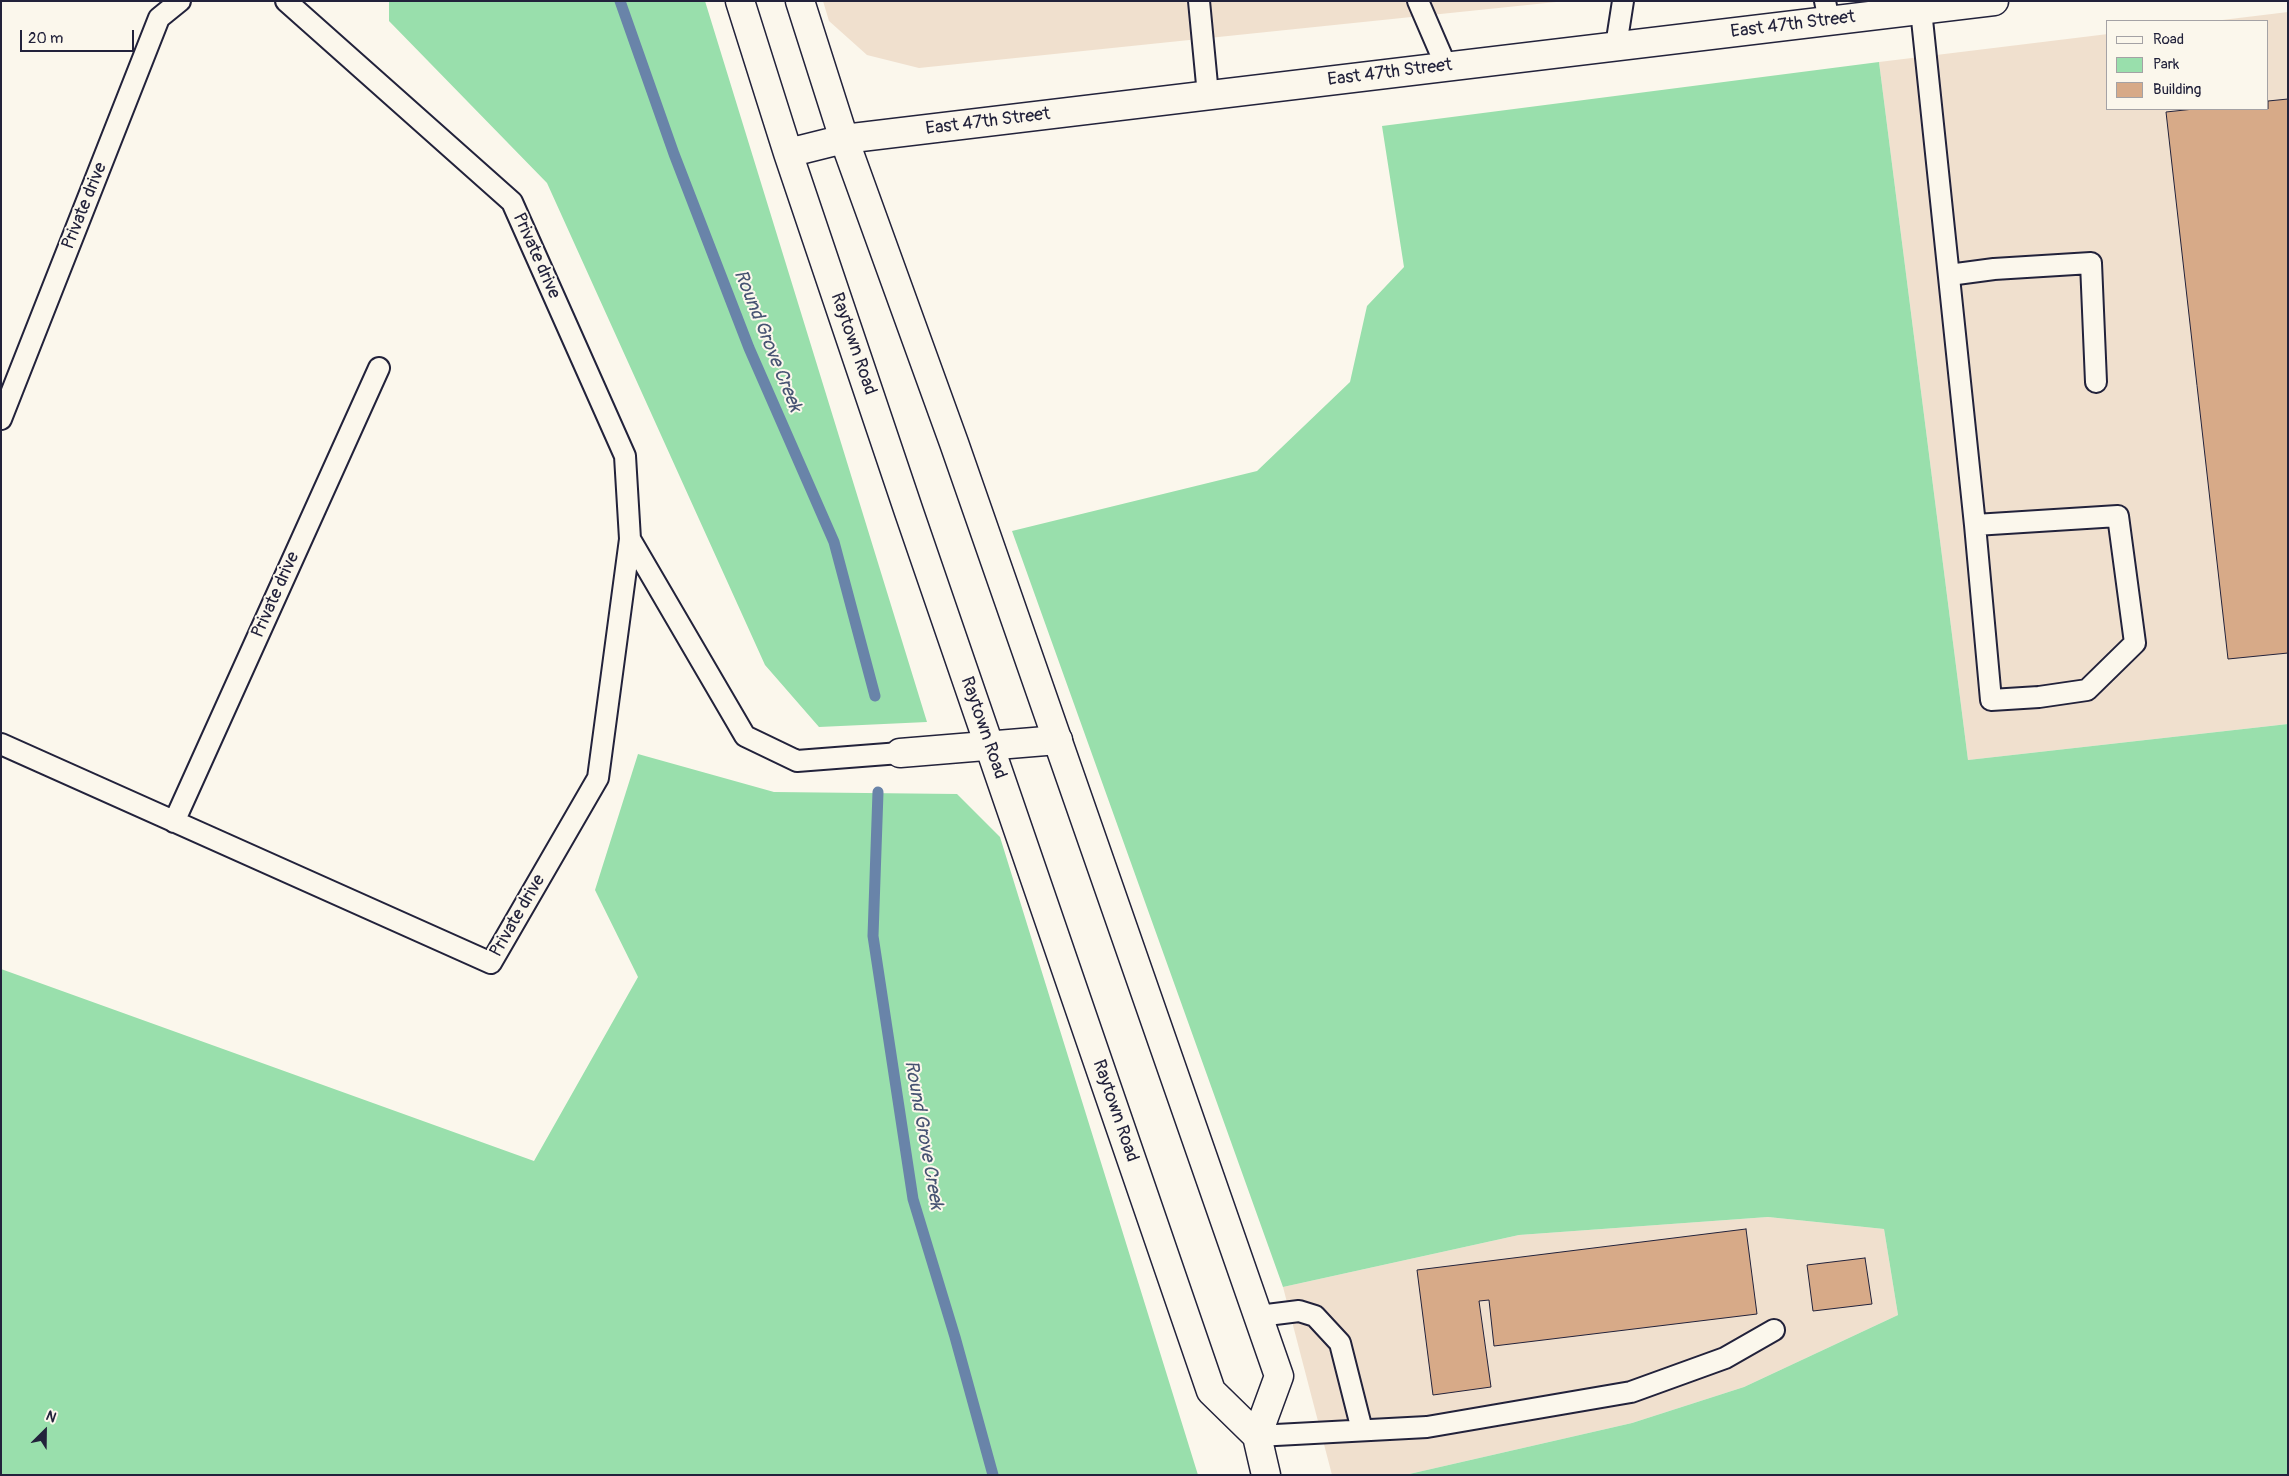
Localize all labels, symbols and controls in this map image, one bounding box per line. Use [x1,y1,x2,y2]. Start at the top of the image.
street label: East 47th Street [1729,7,1857,43]
scale bar [22,20,136,52]
legend [2106,20,2269,110]
text: 20 m [28,29,63,48]
text: Road [2153,30,2184,49]
street label: East 47th Street [1326,55,1454,91]
text: Park [2153,55,2179,74]
text: Building [2153,80,2201,99]
street label: East 47th Street [924,104,1052,140]
street label: Private drive [58,159,112,253]
street label: Private drive [507,210,565,302]
water label: Round Grove Creek [728,267,806,415]
street label: Raytown Road [825,290,881,398]
street label: Private drive [247,549,305,641]
street label: Raytown Road [955,674,1011,782]
street label: Private drive [486,871,550,961]
street label: Raytown Road [1087,1057,1143,1165]
water label: Round Grove Creek [899,1059,947,1211]
north arrow [20,1406,70,1456]
text: N [43,1407,59,1426]

